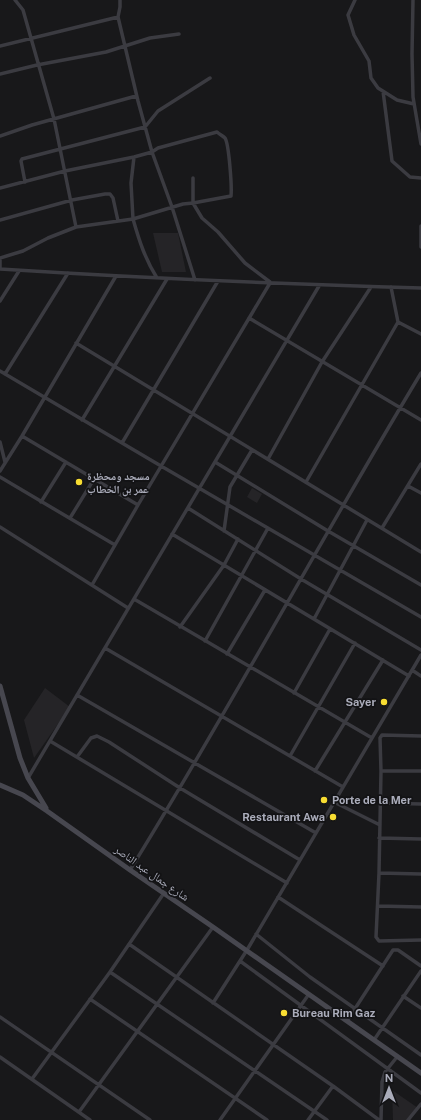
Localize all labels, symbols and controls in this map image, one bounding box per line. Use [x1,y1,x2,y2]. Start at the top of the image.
place label: مسجد ومحظرة عمر بن الخطاب [87,470,150,497]
marker: مسجد ومحظرة عمر بن الخطاب [74,477,84,487]
place label: Sayer [346,696,376,708]
marker: Sayer [379,697,389,707]
place label: Porte de la Mer [332,794,412,806]
marker: Porte de la Mer [319,795,329,805]
place label: Restaurant Awa [242,811,325,823]
marker: Restaurant Awa [328,812,338,822]
street label: شارع جمال عبد الناصر [111,842,191,904]
place label: Bureau Rim Gaz [292,1007,376,1019]
marker: Bureau Rim Gaz [279,1008,289,1018]
north arrow [369,1068,409,1108]
text: N [385,1072,393,1084]

